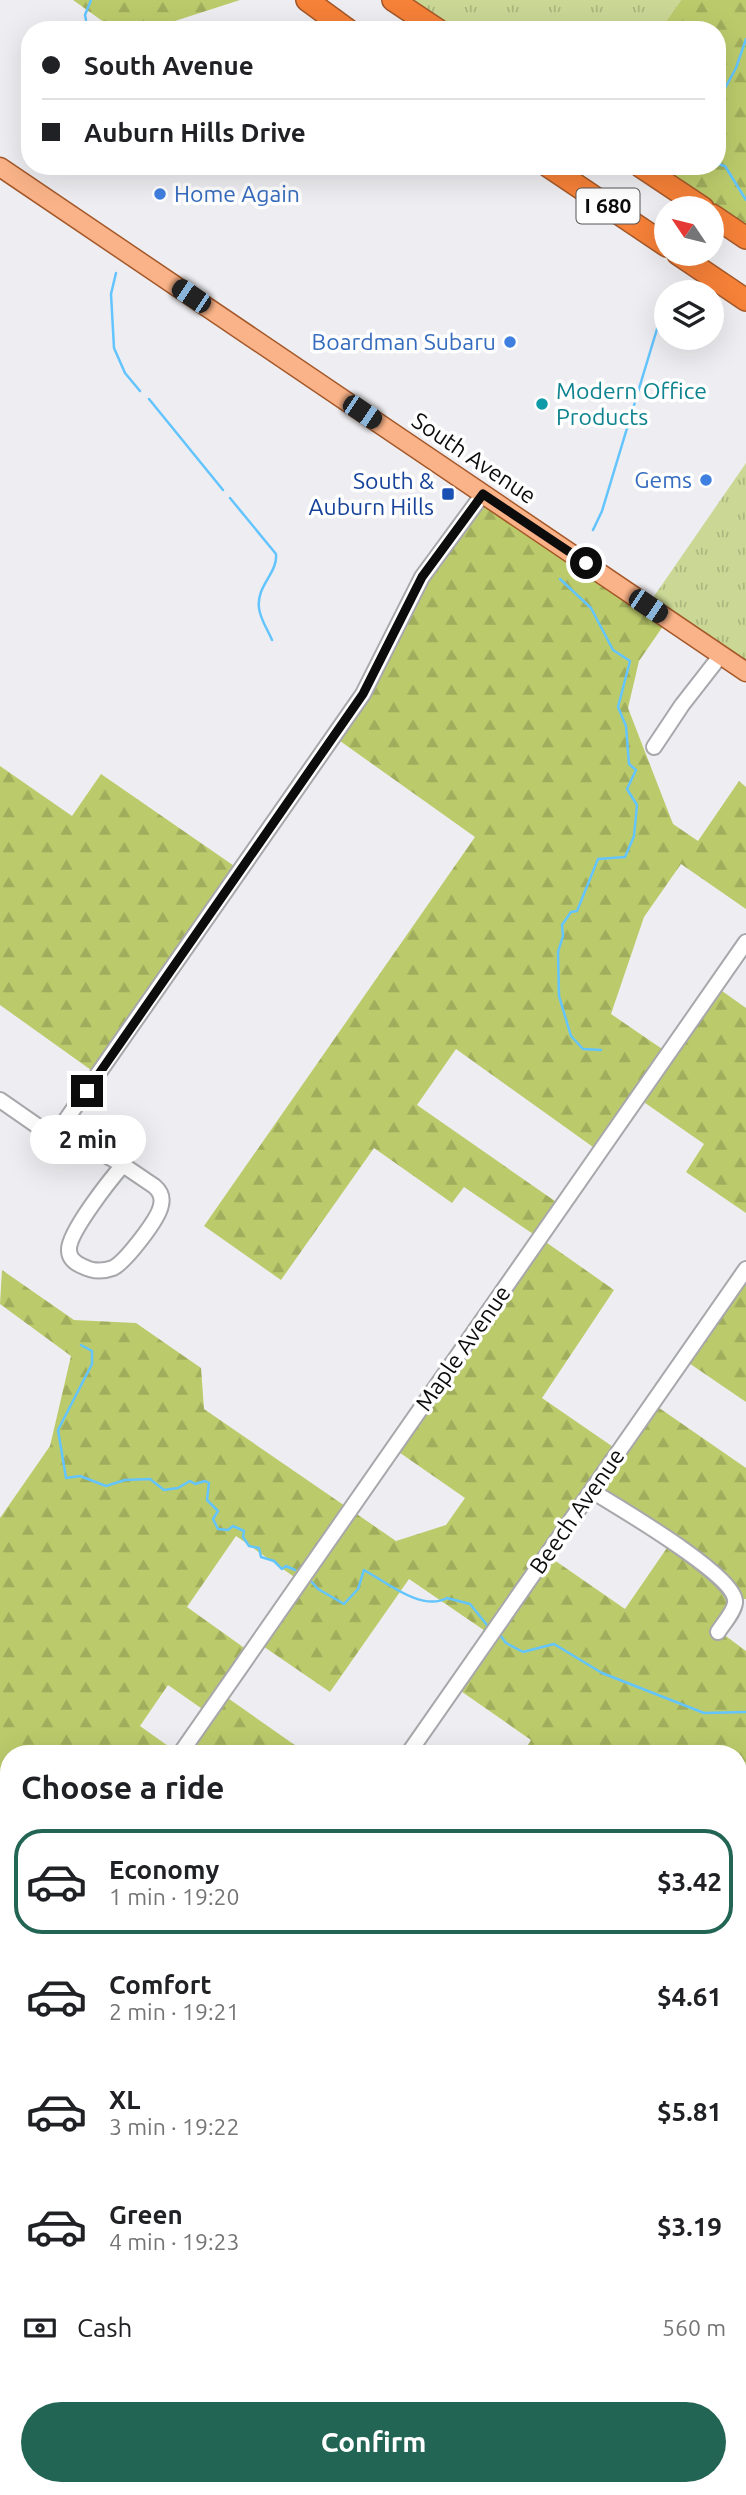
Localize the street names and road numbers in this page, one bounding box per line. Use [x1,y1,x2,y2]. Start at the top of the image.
road number: I 680 [576,188,640,224]
street label: South Avenue [408,407,541,508]
street label: Maple Avenue [410,1280,515,1415]
street label: Beech Avenue [524,1444,629,1578]

